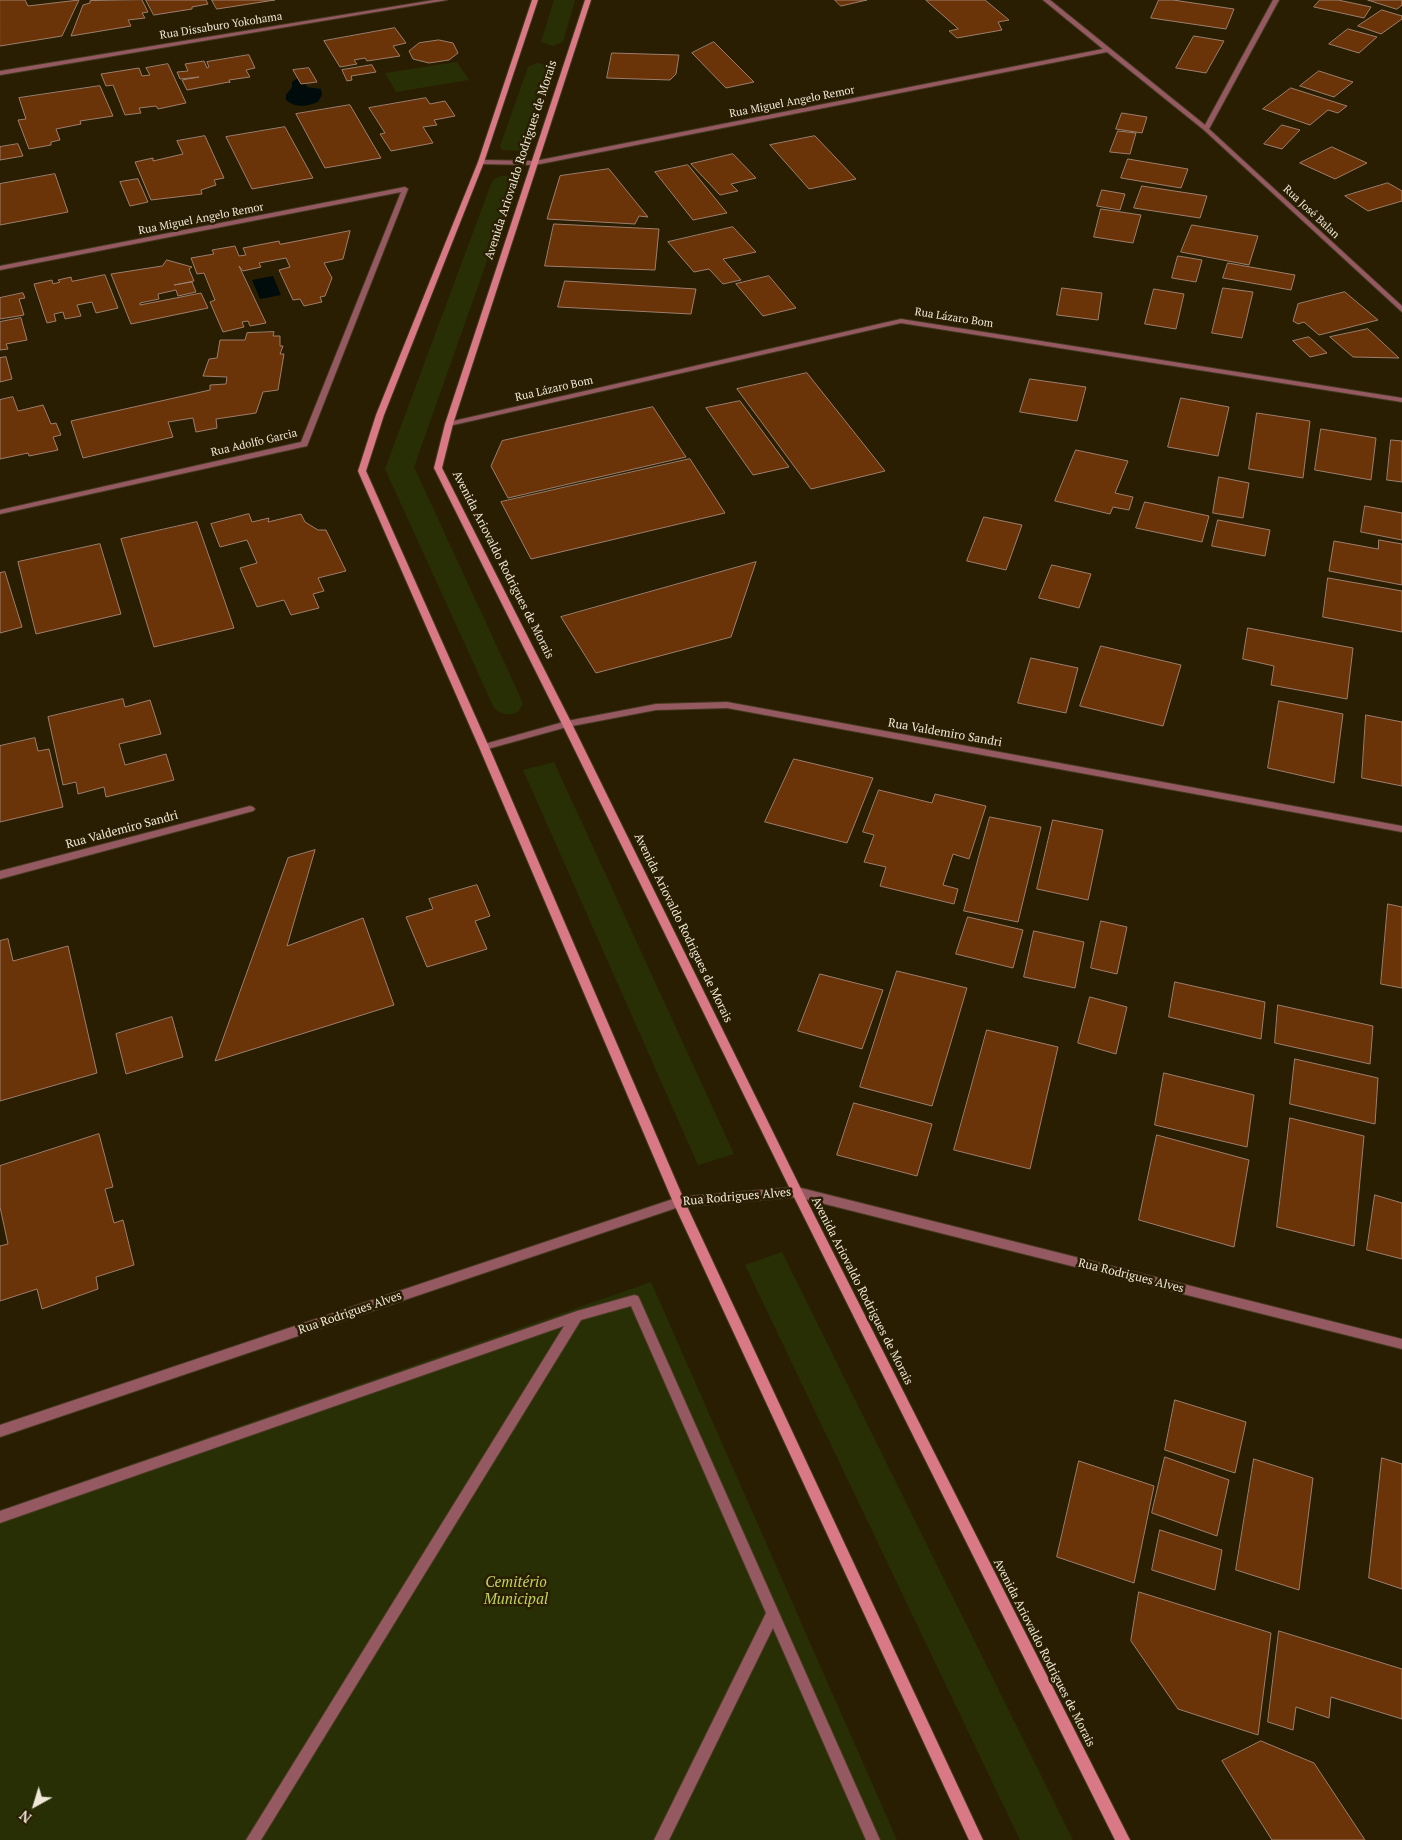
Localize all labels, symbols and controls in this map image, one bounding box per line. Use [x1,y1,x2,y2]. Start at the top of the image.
street label: Rua Dissaburo Yokohama [159,10,283,42]
street label: Avenida Ariovaldo Rodrigues de Morais [482,58,560,262]
street label: Rua Miguel Angelo Remor [728,83,856,121]
street label: Rua José Balan [1280,183,1342,241]
street label: Rua Miguel Angelo Remor [137,200,265,238]
street label: Rua Lázaro Bom [914,305,994,331]
street label: Rua Lázaro Bom [514,374,594,404]
street label: Rua Adolfo Garcia [210,427,298,459]
street label: Avenida Ariovaldo Rodrigues de Morais [449,469,557,661]
street label: Rua Valdemiro Sandri [887,716,1003,750]
street label: Rua Valdemiro Sandri [64,808,180,852]
street label: Avenida Ariovaldo Rodrigues de Morais [631,831,735,1025]
street label: Rua Rodrigues Alves [682,1185,792,1209]
street label: Avenida Ariovaldo Rodrigues de Morais [808,1195,916,1387]
street label: Rua Rodrigues Alves [1077,1256,1185,1296]
street label: Rua Rodrigues Alves [296,1288,404,1338]
street label: Avenida Ariovaldo Rodrigues de Morais [990,1557,1098,1749]
park label: Cemitério Municipal [484,1574,548,1609]
north arrow [10,1780,60,1830]
text: N [15,1806,35,1828]

